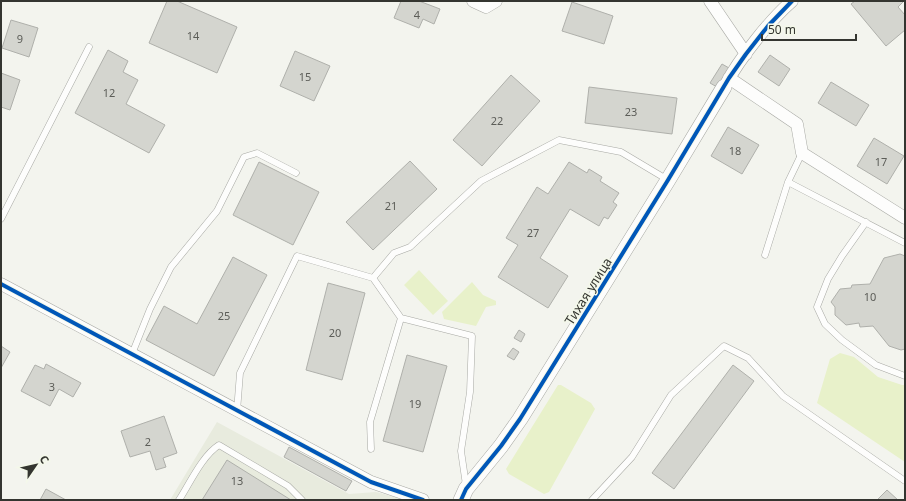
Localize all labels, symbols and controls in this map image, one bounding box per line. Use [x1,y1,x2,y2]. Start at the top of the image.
house number: 4 [414,7,421,22]
scale bar [762,16,856,42]
text: 50 m [768,21,796,38]
house number: 14 [187,28,200,43]
house number: 9 [17,31,23,46]
house number: 15 [299,69,311,84]
house number: 12 [103,85,115,100]
house number: 23 [625,104,637,119]
house number: 22 [491,113,503,128]
house number: 18 [729,143,741,158]
house number: 17 [875,154,887,169]
house number: 21 [385,198,397,213]
house number: 27 [527,225,539,240]
street label: Тихая улица [560,254,616,328]
house number: 10 [864,289,876,304]
house number: 25 [218,308,230,323]
house number: 20 [329,325,341,340]
house number: 3 [49,379,55,394]
house number: 19 [409,396,421,411]
house number: 2 [145,434,151,449]
north arrow [16,445,56,485]
text: С [36,452,53,466]
house number: 13 [231,473,243,488]

